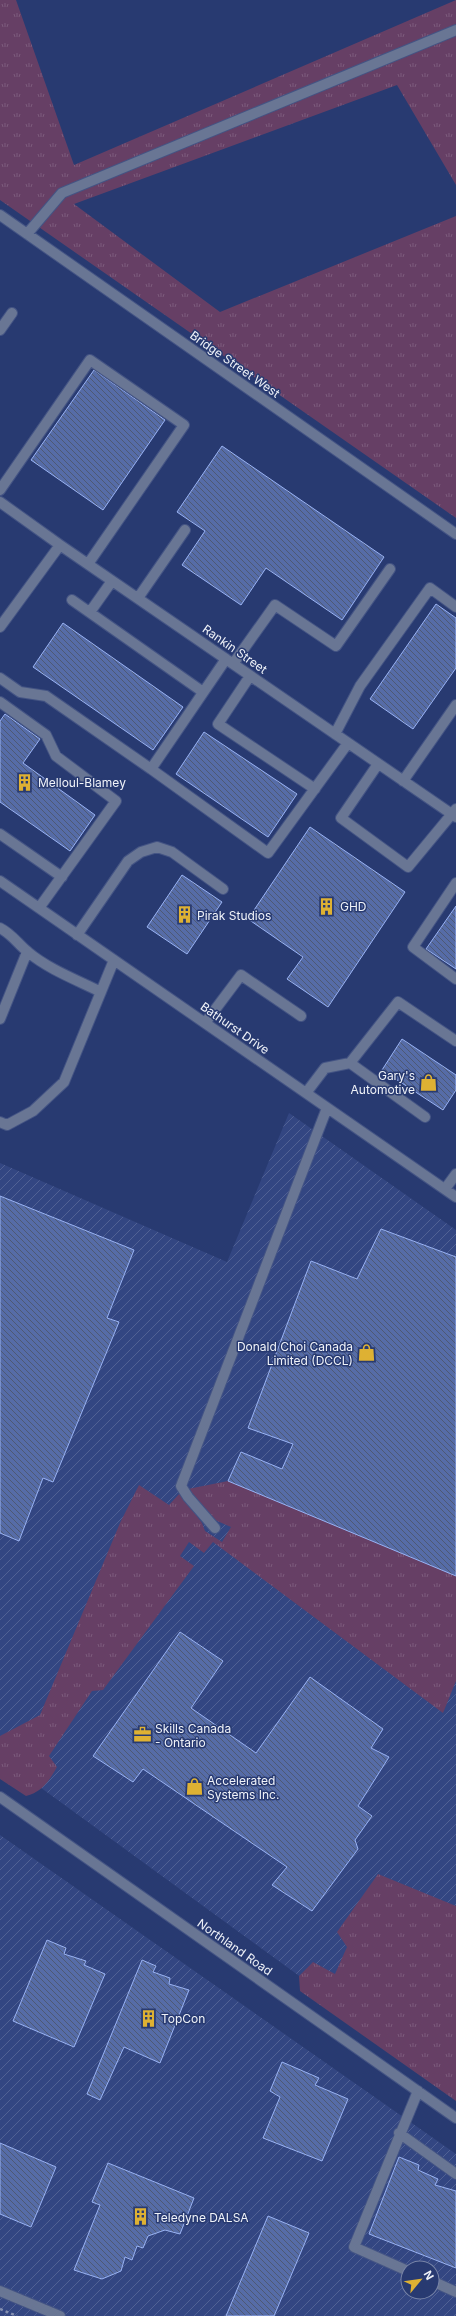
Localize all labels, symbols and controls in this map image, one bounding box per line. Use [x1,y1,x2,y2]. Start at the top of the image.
street label: Bridge Street West [187,327,283,401]
street label: Rankin Street [200,621,270,677]
building icon: Melloul-Blamey [15,772,35,792]
place label: Melloul-Blamey [38,775,126,790]
building icon: GHD [317,896,337,916]
place label: GHD [340,899,367,914]
building icon: Pirak Studios [174,905,194,925]
place label: Pirak Studios [197,908,271,923]
street label: Bathurst Drive [198,999,272,1057]
place label: Gary's Automotive [351,1068,415,1097]
shop icon: Gary's Automotive [418,1072,438,1092]
place label: Donald Choi Canada Limited (DCCL) [237,1339,353,1368]
shop icon: Donald Choi Canada Limited (DCCL) [356,1343,376,1363]
place label: Skills Canada - Ontario [155,1721,231,1750]
office icon: Skills Canada - Ontario [132,1725,152,1745]
place label: Accelerated Systems Inc. [207,1773,279,1802]
shop icon: Accelerated Systems Inc. [184,1777,204,1797]
street label: Northland Road [195,1916,275,1978]
building icon: TopCon [138,2008,158,2028]
place label: TopCon [161,2011,205,2026]
building icon: Teledyne DALSA [131,2207,151,2227]
place label: Teledyne DALSA [154,2210,249,2225]
north arrow [400,2260,440,2300]
text: N [421,2268,437,2282]

